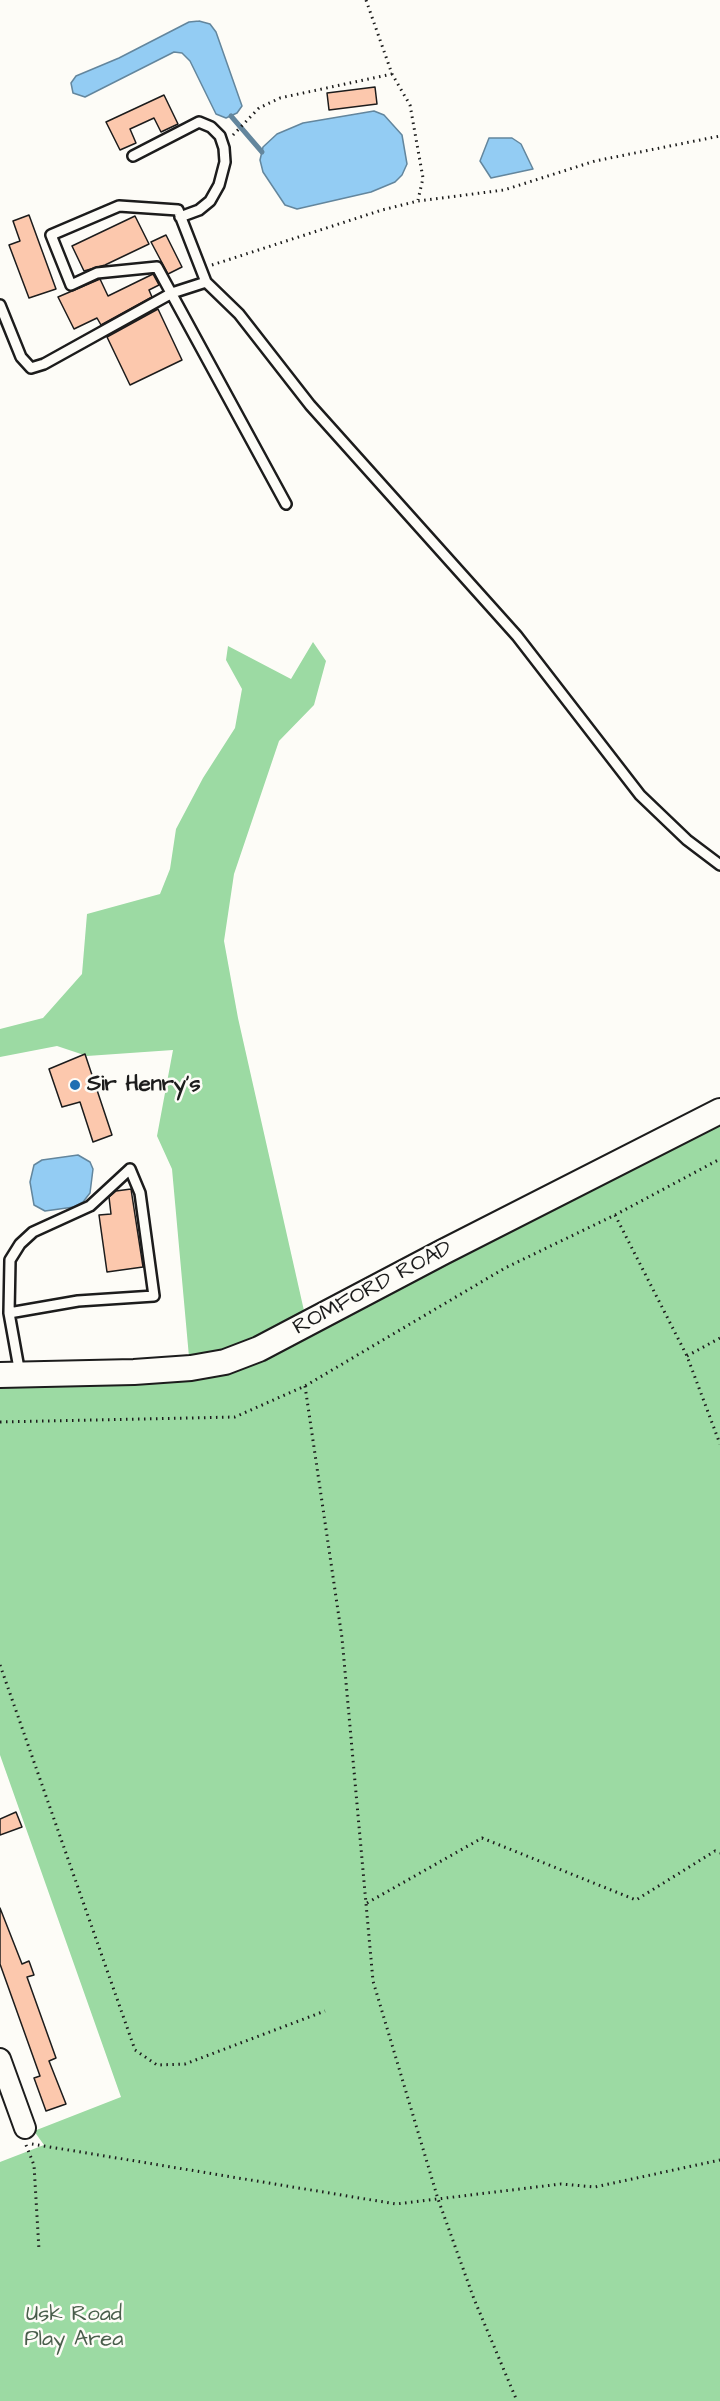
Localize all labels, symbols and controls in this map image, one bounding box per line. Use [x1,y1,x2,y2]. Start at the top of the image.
place label: Sir Henry's [87,1072,200,1098]
marker: Sir Henry's [68,1078,82,1092]
street label: ROMFORD ROAD [289,1236,457,1342]
park label: Usk Road Play Area [25,2302,123,2354]

